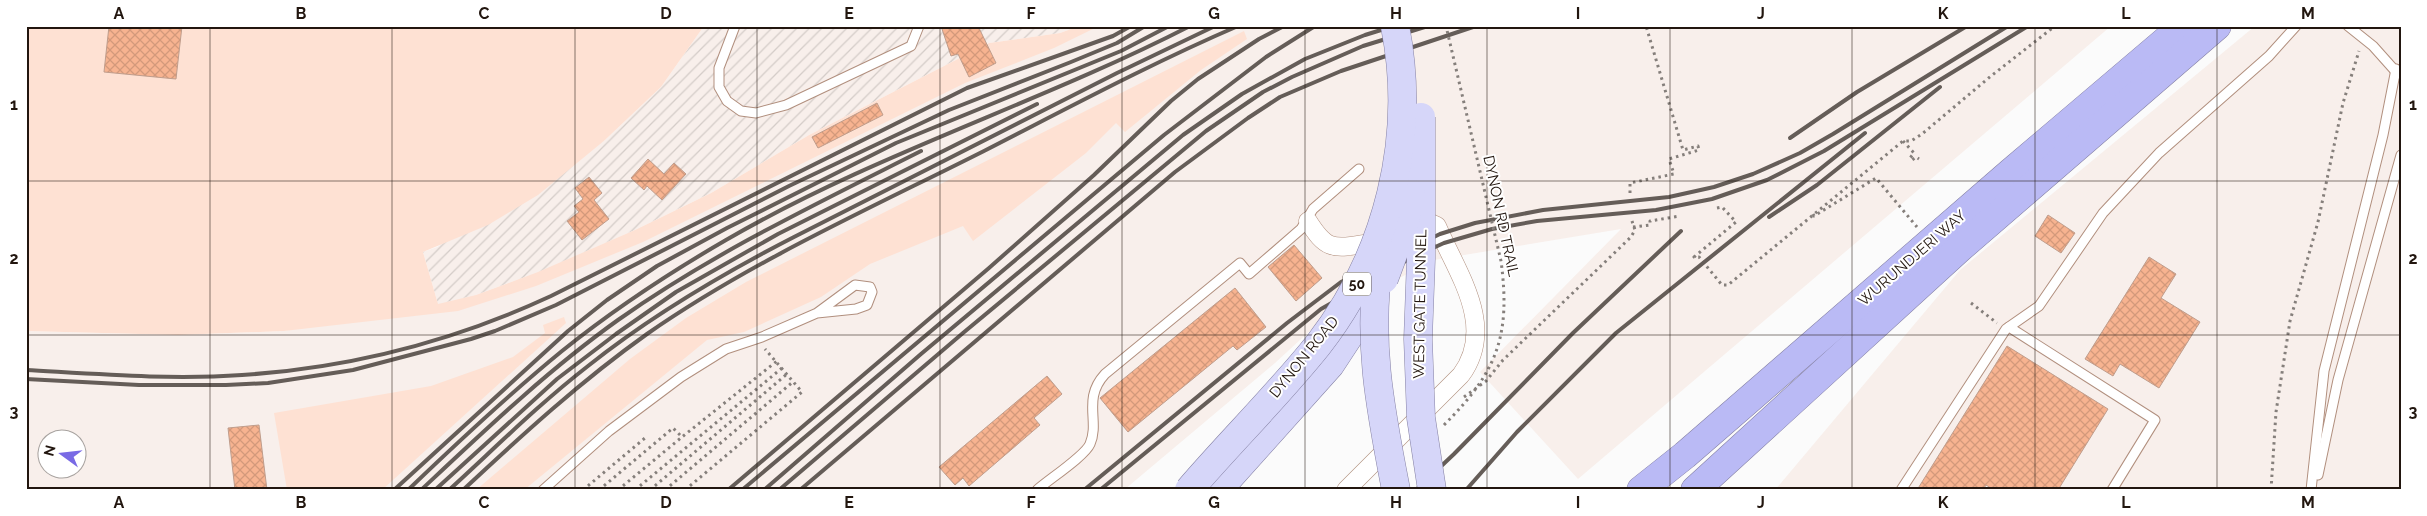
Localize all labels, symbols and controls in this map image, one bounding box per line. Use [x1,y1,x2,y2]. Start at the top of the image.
text: A [114,4,125,23]
text: B [296,4,307,23]
text: C [479,4,490,23]
text: D [660,4,672,23]
text: E [844,4,854,23]
text: F [1026,4,1036,23]
text: G [1208,4,1220,23]
text: H [1390,4,1402,23]
text: I [1576,4,1580,23]
text: J [1757,4,1765,23]
text: K [1938,4,1949,23]
text: L [2121,4,2131,23]
text: M [2301,4,2315,23]
text: 1 [10,95,18,114]
text: 1 [2409,95,2417,114]
street label: DYNON RD TRAIL [1479,154,1523,279]
street label: WURUNDJERI WAY [1854,206,1970,310]
street label: WEST GATE TUNNEL [1410,229,1430,379]
text: 2 [9,249,19,268]
text: 2 [2408,249,2418,268]
road number: 50 [1343,272,1371,296]
street label: DYNON ROAD [1266,312,1343,401]
text: 3 [10,402,19,421]
text: 3 [2409,402,2418,421]
north arrow [38,428,88,478]
text: N [40,443,59,458]
text: A [114,493,125,512]
text: B [296,493,307,512]
text: C [479,493,490,512]
text: D [660,493,672,512]
text: E [844,493,854,512]
text: F [1026,493,1036,512]
text: G [1208,493,1220,512]
text: H [1390,493,1402,512]
text: I [1576,493,1580,512]
text: J [1757,493,1765,512]
text: K [1938,493,1949,512]
text: L [2121,493,2131,512]
text: M [2301,493,2315,512]

